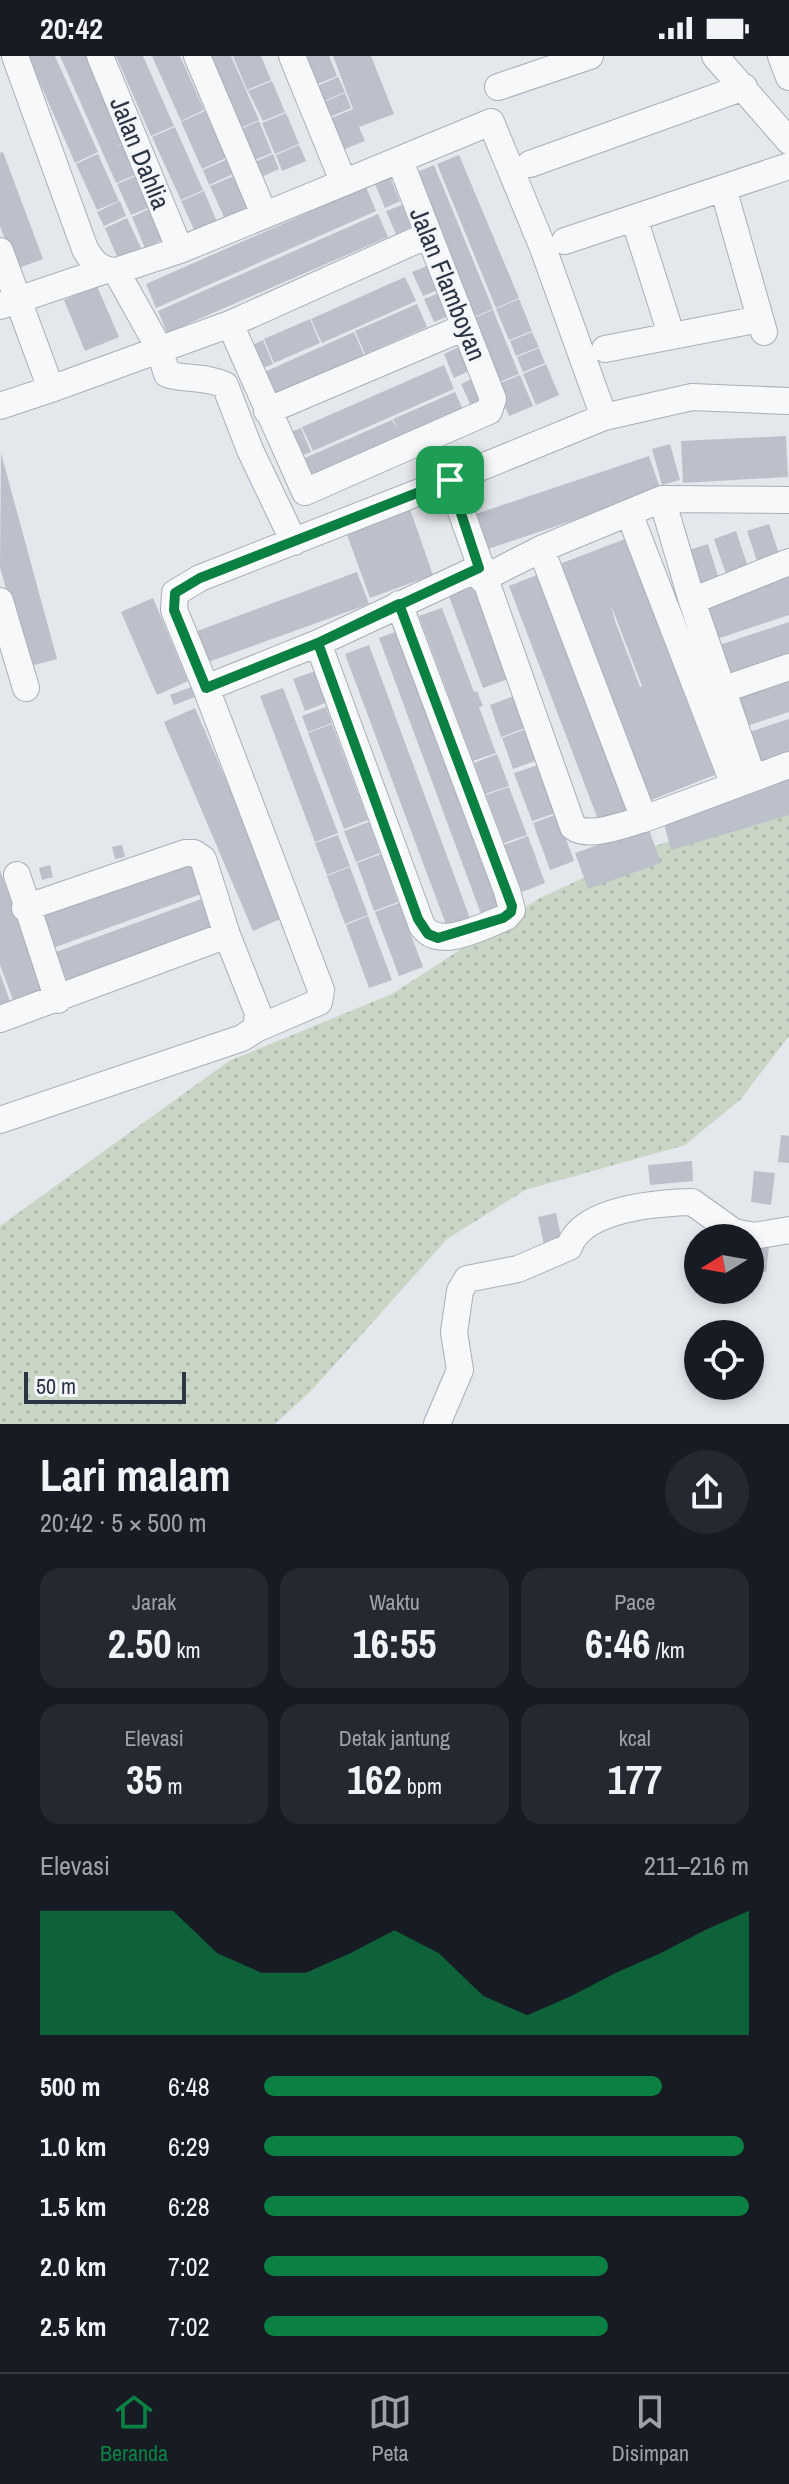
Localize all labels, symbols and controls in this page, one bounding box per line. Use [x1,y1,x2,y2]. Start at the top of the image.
text: 20:42 [40,8,103,48]
street label: Jalan Dahlia [102,91,179,214]
street label: Jalan Flamboyan [402,202,495,366]
pin [416,446,484,514]
icon: arrive [428,458,472,502]
north arrow [684,1224,764,1304]
map controls [684,1224,764,1400]
button: locate [684,1320,764,1400]
scale bar [24,1368,186,1404]
text: 50 m [36,1371,76,1401]
text: Lari malam [40,1445,231,1505]
button: share [665,1450,749,1534]
text: 20:42 · 5 × 500 m [40,1505,207,1540]
text: Jarak [132,1587,176,1617]
text: Waktu [369,1587,420,1617]
text: Pace [614,1587,655,1617]
text: 2.50 [108,1617,172,1670]
text: 16:55 [353,1617,436,1670]
text: 6:46 [585,1617,651,1670]
text: km [172,1635,201,1665]
text: /km [651,1635,685,1665]
text: Elevasi [125,1723,184,1753]
text: Detak jantung [339,1723,450,1753]
text: kcal [619,1723,651,1753]
text: 35 [126,1753,162,1806]
text: 162 [347,1753,402,1806]
text: 177 [607,1753,662,1806]
text: m [162,1771,182,1801]
text: bpm [402,1771,442,1801]
text: Elevasi [40,1848,110,1883]
text: 211–216 m [644,1848,749,1883]
text: 500 m [40,2069,100,2104]
text: 6:48 [168,2069,210,2104]
text: 1.0 km [40,2129,106,2164]
text: 6:29 [168,2129,210,2164]
text: 1.5 km [40,2189,106,2224]
text: 6:28 [168,2189,210,2224]
text: 2.0 km [40,2249,106,2284]
text: 7:02 [168,2249,210,2284]
text: 2.5 km [40,2309,106,2344]
text: 7:02 [168,2309,210,2344]
tab: Beranda [100,2390,168,2468]
tab: Peta [368,2390,412,2468]
tab: Disimpan [612,2390,689,2468]

